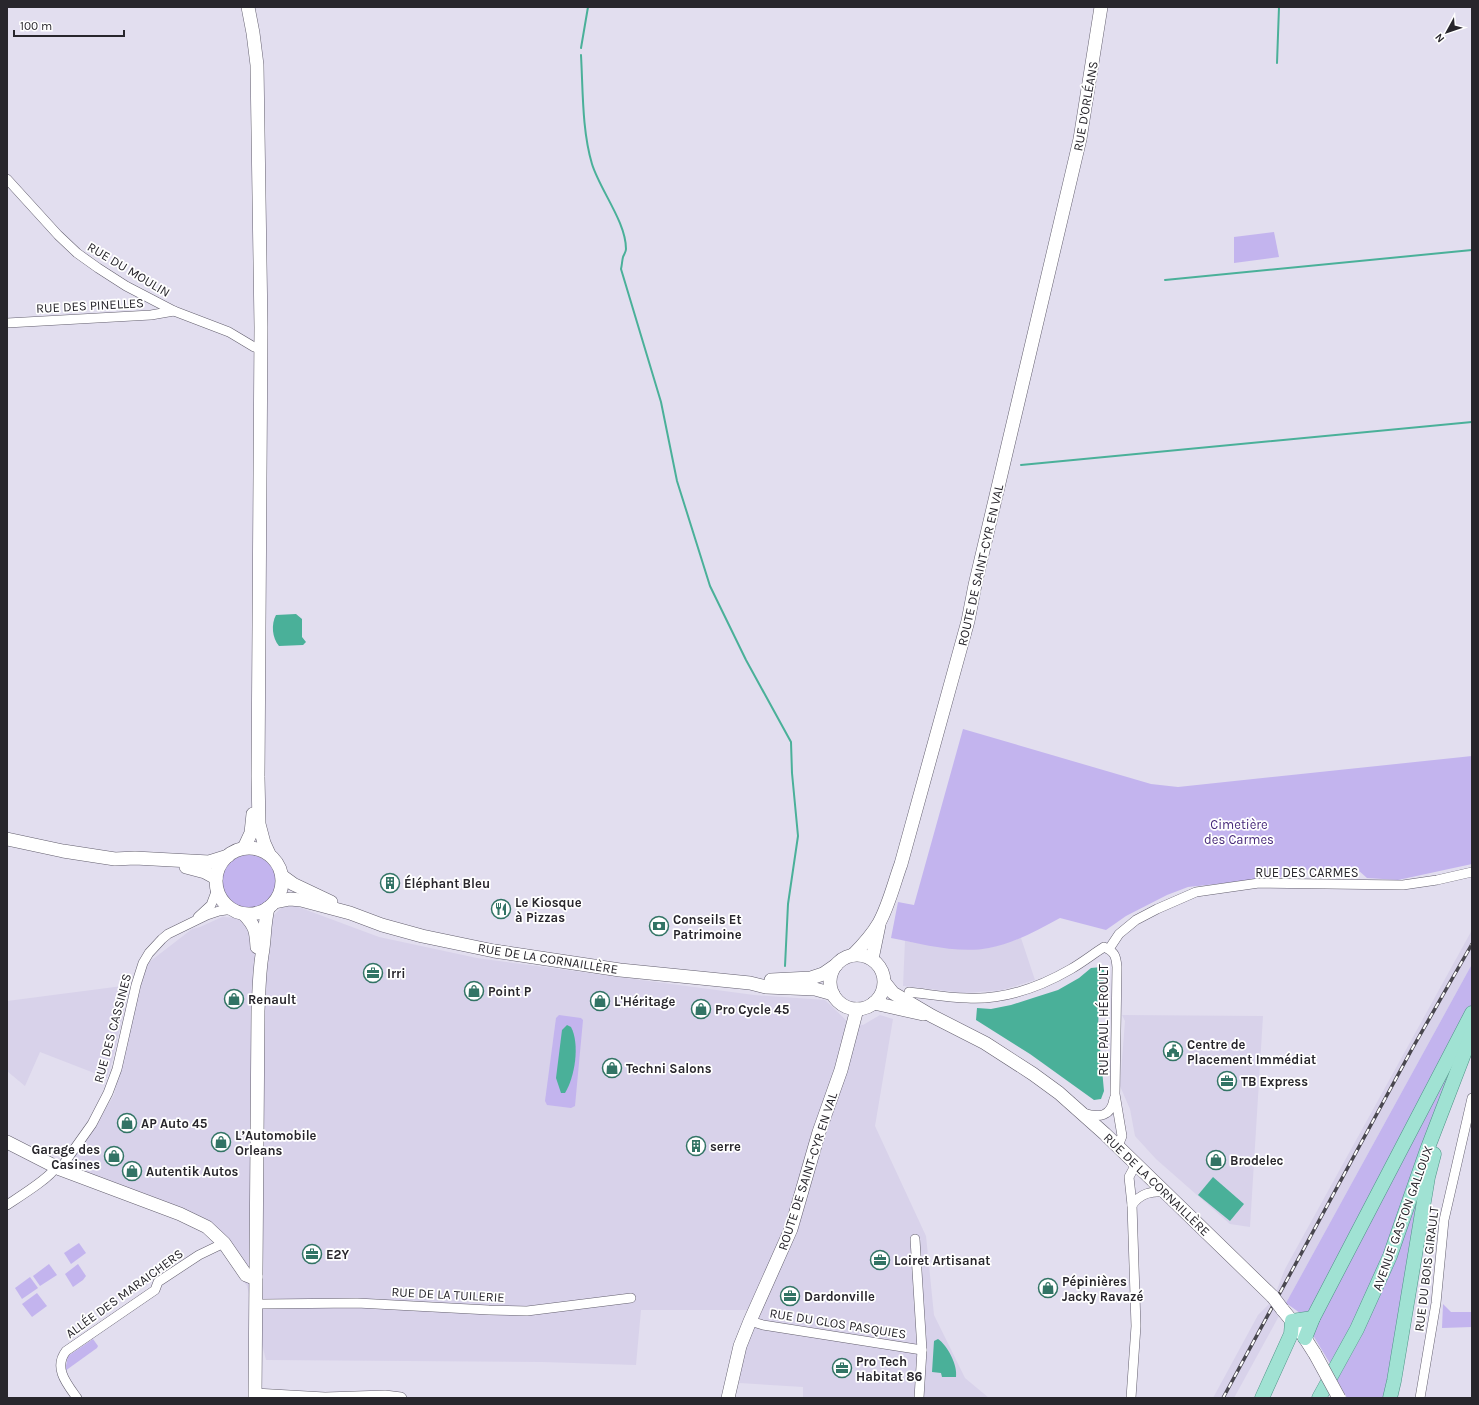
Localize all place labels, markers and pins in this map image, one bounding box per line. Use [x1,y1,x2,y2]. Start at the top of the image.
building icon: Éléphant Bleu [379,872,401,894]
place label: Éléphant Bleu [404,874,490,891]
place label: Le Kiosque à Pizzas [515,895,582,925]
restaurant icon: Le Kiosque à Pizzas [490,898,512,920]
place label: Conseils Et Patrimoine [673,912,742,942]
bank icon: Conseils Et Patrimoine [648,915,670,937]
office icon: Irri [362,962,384,984]
place label: Irri [387,966,405,981]
shop icon: Point P [463,980,485,1002]
place label: Point P [488,984,532,999]
shop icon: Renault [223,988,245,1010]
shop icon: L'Héritage [589,990,611,1012]
place label: Renault [248,992,296,1007]
place label: L'Héritage [614,994,675,1009]
shop icon: Pro Cycle 45 [690,998,712,1020]
place label: Pro Cycle 45 [715,1002,790,1017]
place label: Centre de Placement Immédiat [1187,1037,1316,1067]
public building icon: Centre de Placement Immédiat [1162,1040,1184,1062]
shop icon: Techni Salons [601,1057,623,1079]
place label: Techni Salons [626,1061,712,1076]
office icon: TB Express [1216,1070,1238,1092]
place label: TB Express [1241,1074,1308,1089]
shop icon: AP Auto 45 [116,1112,138,1134]
place label: AP Auto 45 [141,1116,208,1131]
place label: L’Automobile Orleans [235,1128,317,1158]
shop icon: L’Automobile Orleans [210,1131,232,1153]
building icon: serre [685,1135,707,1157]
place label: serre [710,1139,741,1154]
place label: Garage des Casines [31,1142,100,1172]
shop icon: Garage des Casines [103,1145,125,1167]
shop icon: Brodelec [1205,1149,1227,1171]
place label: Brodelec [1230,1153,1284,1168]
shop icon: Autentik Autos [121,1160,143,1182]
place label: Autentik Autos [146,1164,239,1179]
office icon: E2Y [301,1243,323,1265]
place label: E2Y [326,1247,349,1262]
office icon: Loiret Artisanat [869,1249,891,1271]
place label: Loiret Artisanat [894,1253,990,1268]
place label: Pépinières Jacky Ravazé [1062,1274,1143,1304]
shop icon: Pépinières Jacky Ravazé [1037,1277,1059,1299]
office icon: Dardonville [779,1285,801,1307]
place label: Dardonville [804,1289,875,1304]
place label: Pro Tech Habitat 86 [856,1354,923,1384]
office icon: Pro Tech Habitat 86 [831,1357,853,1379]

